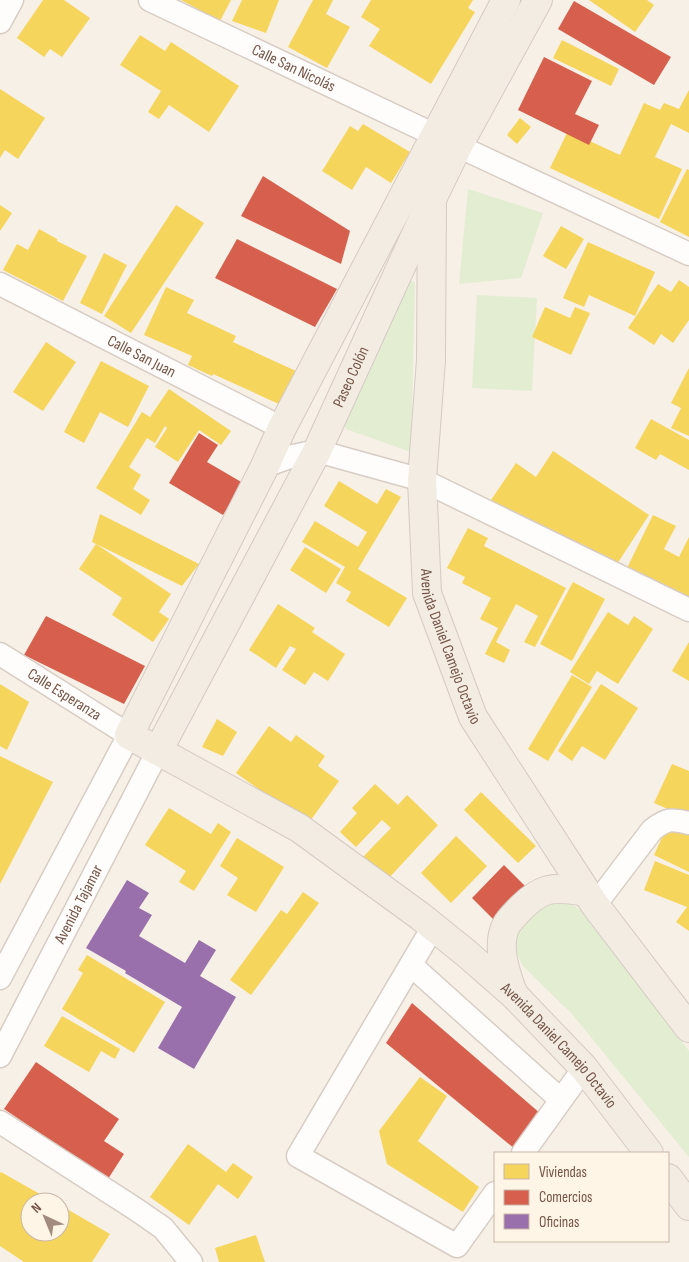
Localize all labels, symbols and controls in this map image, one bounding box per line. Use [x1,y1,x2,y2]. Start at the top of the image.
street label: Calle San Nicolás [249,40,339,96]
street label: Calle San Juan [104,331,179,382]
street label: Paseo Colón [329,343,373,410]
street label: Avenida Daniel Camejo Octavio [416,567,485,728]
street label: Calle Esperanza [24,664,105,725]
street label: Avenida Tajamar [50,861,107,948]
street label: Avenida Daniel Camejo Octavio [496,978,621,1112]
legend [494,1152,669,1242]
text: Viviendas [539,1163,587,1182]
text: Comercios [539,1188,593,1207]
north arrow [20,1192,70,1242]
text: N [28,1199,45,1217]
text: Oficinas [539,1213,579,1232]

